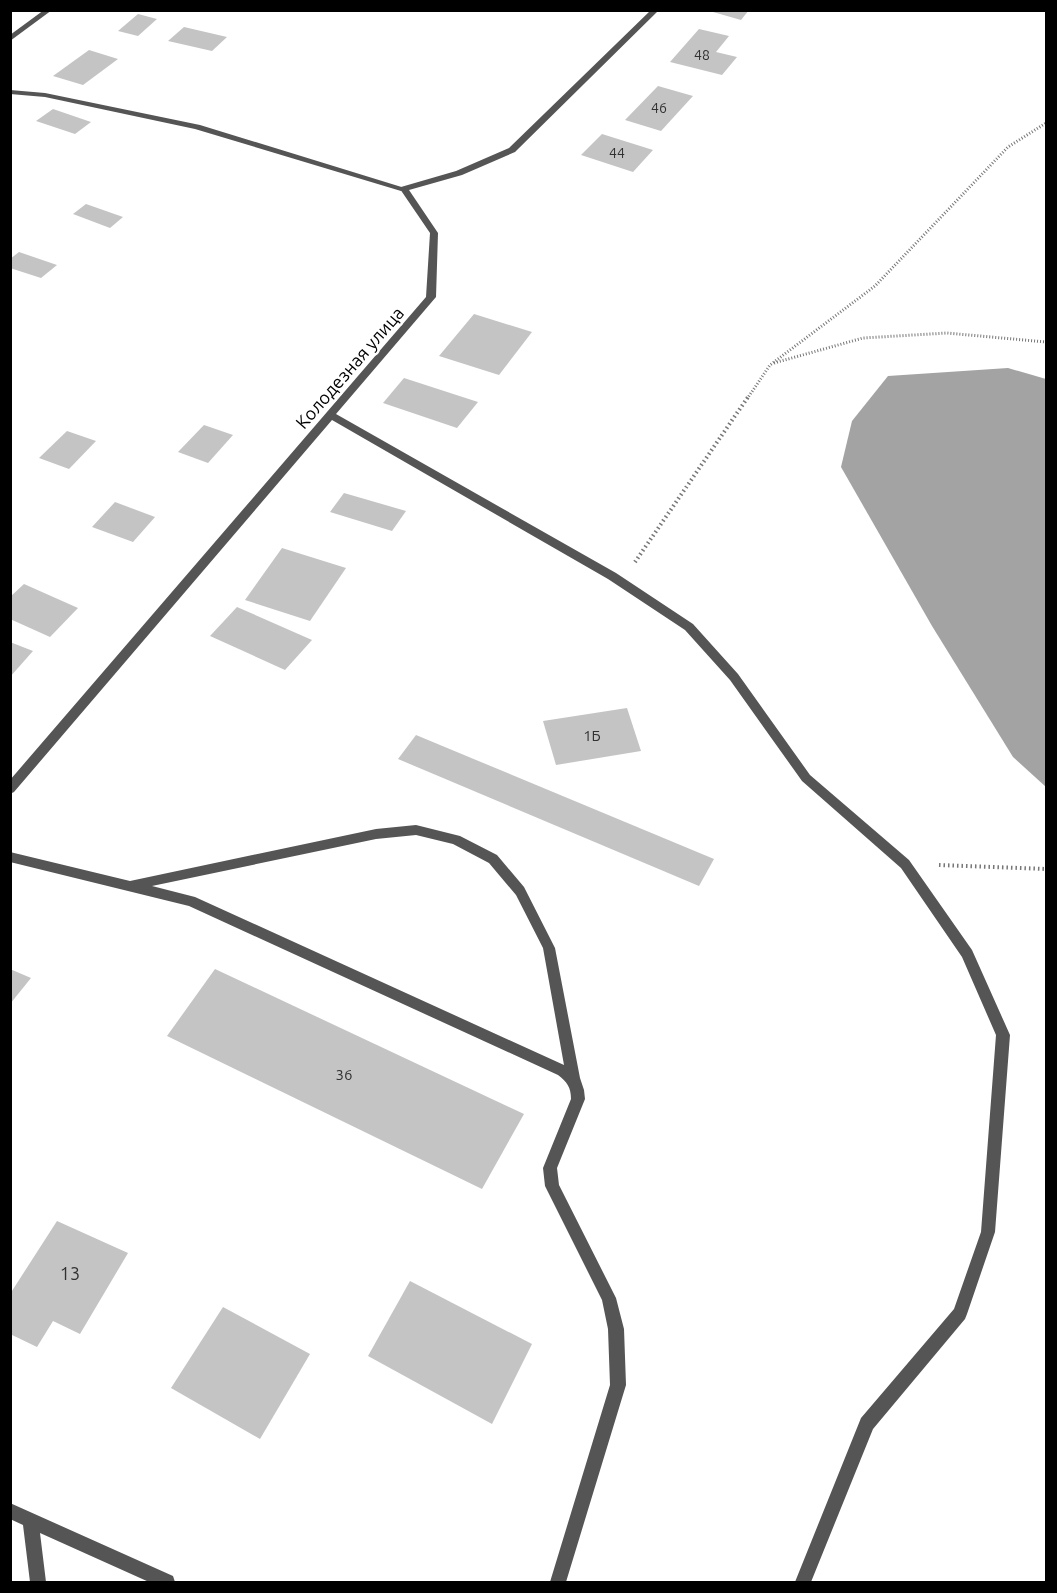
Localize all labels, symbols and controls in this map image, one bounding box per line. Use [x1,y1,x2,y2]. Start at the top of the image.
house number: 48 [694,47,710,63]
house number: 46 [651,100,667,116]
house number: 44 [609,145,625,161]
street label: Колодезная улица [291,303,407,432]
house number: 1Б [583,727,601,744]
house number: 36 [336,1066,352,1083]
house number: 13 [60,1263,80,1283]

